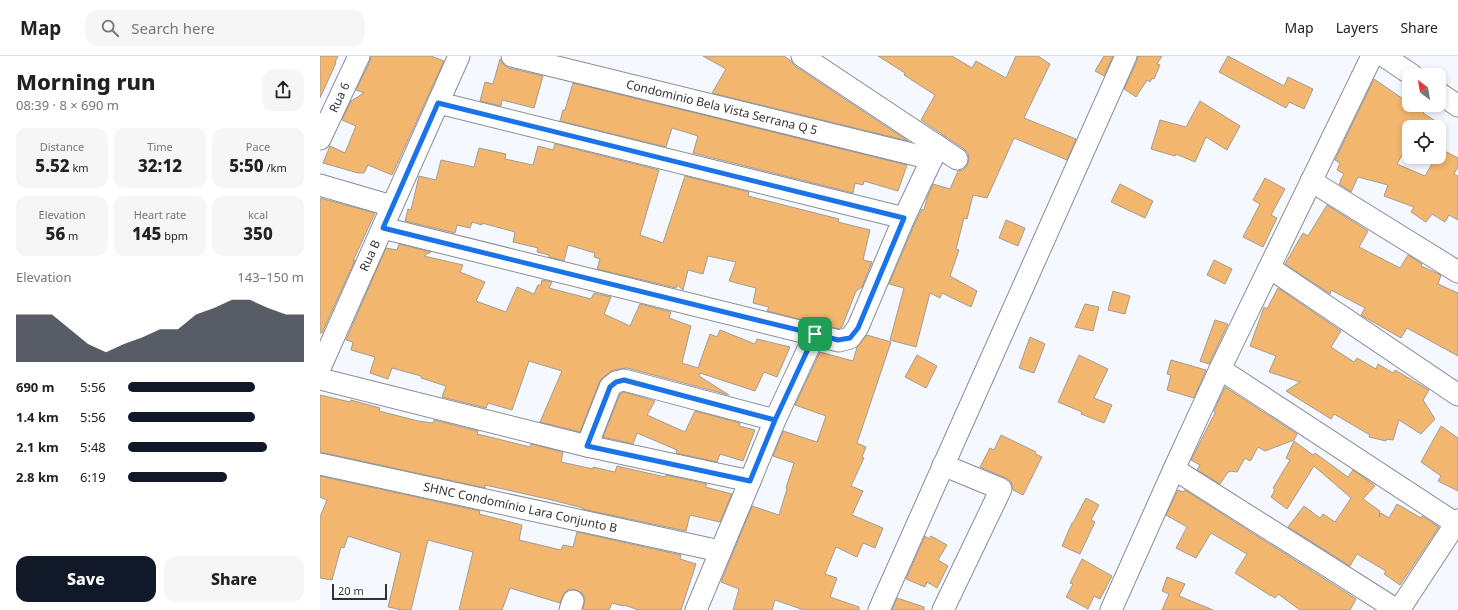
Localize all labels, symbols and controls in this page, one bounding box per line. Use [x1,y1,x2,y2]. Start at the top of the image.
search box [85,10,365,46]
text: Map [20,15,61,41]
icon: search [99,17,121,39]
text: Search here [131,18,215,38]
text: Map [1285,18,1314,37]
text: Layers [1336,18,1378,37]
text: Share [1400,18,1438,37]
text: Morning run [16,66,156,96]
north arrow [1402,68,1446,112]
map controls [1402,68,1446,164]
button: share [262,69,304,111]
street label: Condominio Bela Vista Serrana Q 5 [624,75,819,139]
street label: Rua 6 [325,79,354,115]
text: 08:39 · 8 × 690 m [16,96,119,114]
button: locate [1402,120,1446,164]
text: Distance [40,139,84,154]
text: Time [147,139,173,154]
text: Pace [246,139,270,154]
text: 5.52 [35,154,70,177]
text: 32:12 [138,154,182,177]
text: 5:50 [229,154,264,177]
text: km [70,160,89,175]
text: /km [264,160,287,175]
text: Elevation [39,207,85,222]
text: Heart rate [134,207,186,222]
text: kcal [248,207,268,222]
text: 56 [46,222,65,245]
text: 145 [132,222,161,245]
text: 350 [243,222,273,245]
text: m [65,228,78,243]
text: bpm [161,228,188,243]
street label: Rua B [355,237,384,274]
text: Elevation [16,268,72,286]
text: 143–150 m [237,268,304,286]
pin [798,317,832,351]
icon: arrive [804,323,826,345]
text: 690 m [16,378,54,396]
text: 5:56 [80,378,106,396]
text: 1.4 km [16,408,59,426]
text: 5:56 [80,408,106,426]
text: 2.1 km [16,438,59,456]
text: 5:48 [80,438,106,456]
text: 2.8 km [16,468,59,486]
text: 6:19 [80,468,106,486]
street label: SHNC Condomínio Lara Conjunto B [422,478,619,536]
button: Save [16,556,156,602]
button: Share [164,556,304,602]
scale bar [332,582,387,601]
text: 20 m [338,583,364,598]

